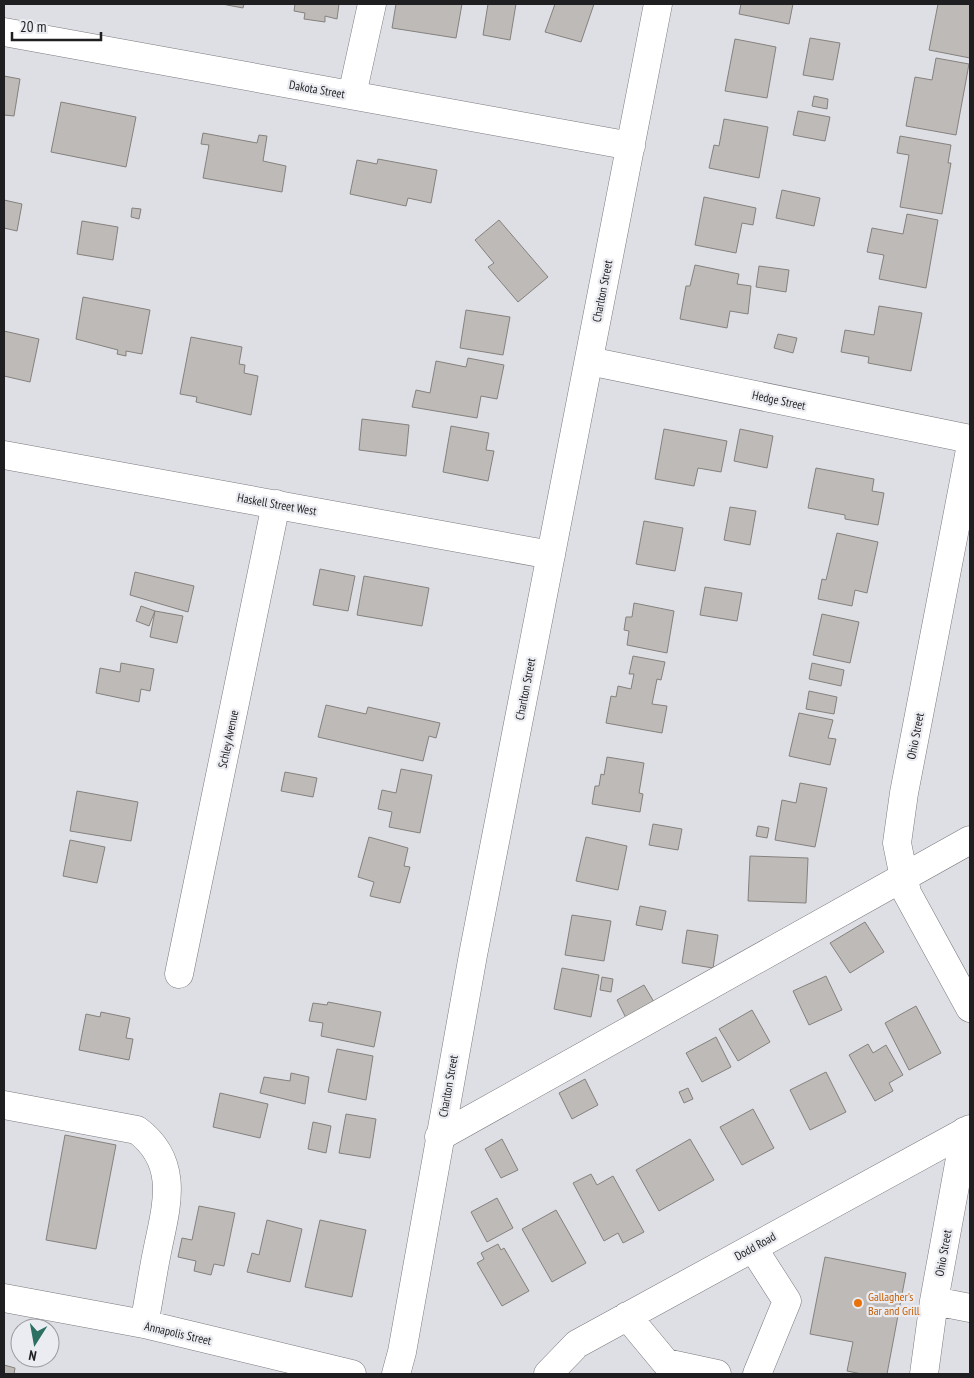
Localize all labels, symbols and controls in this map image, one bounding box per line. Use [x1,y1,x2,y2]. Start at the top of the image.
scale bar [12,10,101,42]
text: 20 m [20,17,46,36]
street label: Dakota Street [288,77,347,101]
street label: Charlton Street [589,258,615,323]
street label: Hedge Street [751,387,808,413]
street label: Haskell Street West [236,490,318,518]
street label: Charlton Street [512,656,538,721]
street label: Schley Avenue [215,709,241,769]
street label: Ohio Street [903,711,927,761]
street label: Charlton Street [435,1053,461,1118]
street label: Ohio Street [932,1228,955,1277]
street label: Dodd Road [732,1229,778,1263]
place label: Gallagher's Bar and Grill [868,1289,920,1318]
marker: Gallagher's Bar and Grill [852,1297,864,1309]
north arrow [10,1318,60,1368]
street label: Annapolis Street [143,1318,214,1348]
text: N [27,1346,38,1365]

